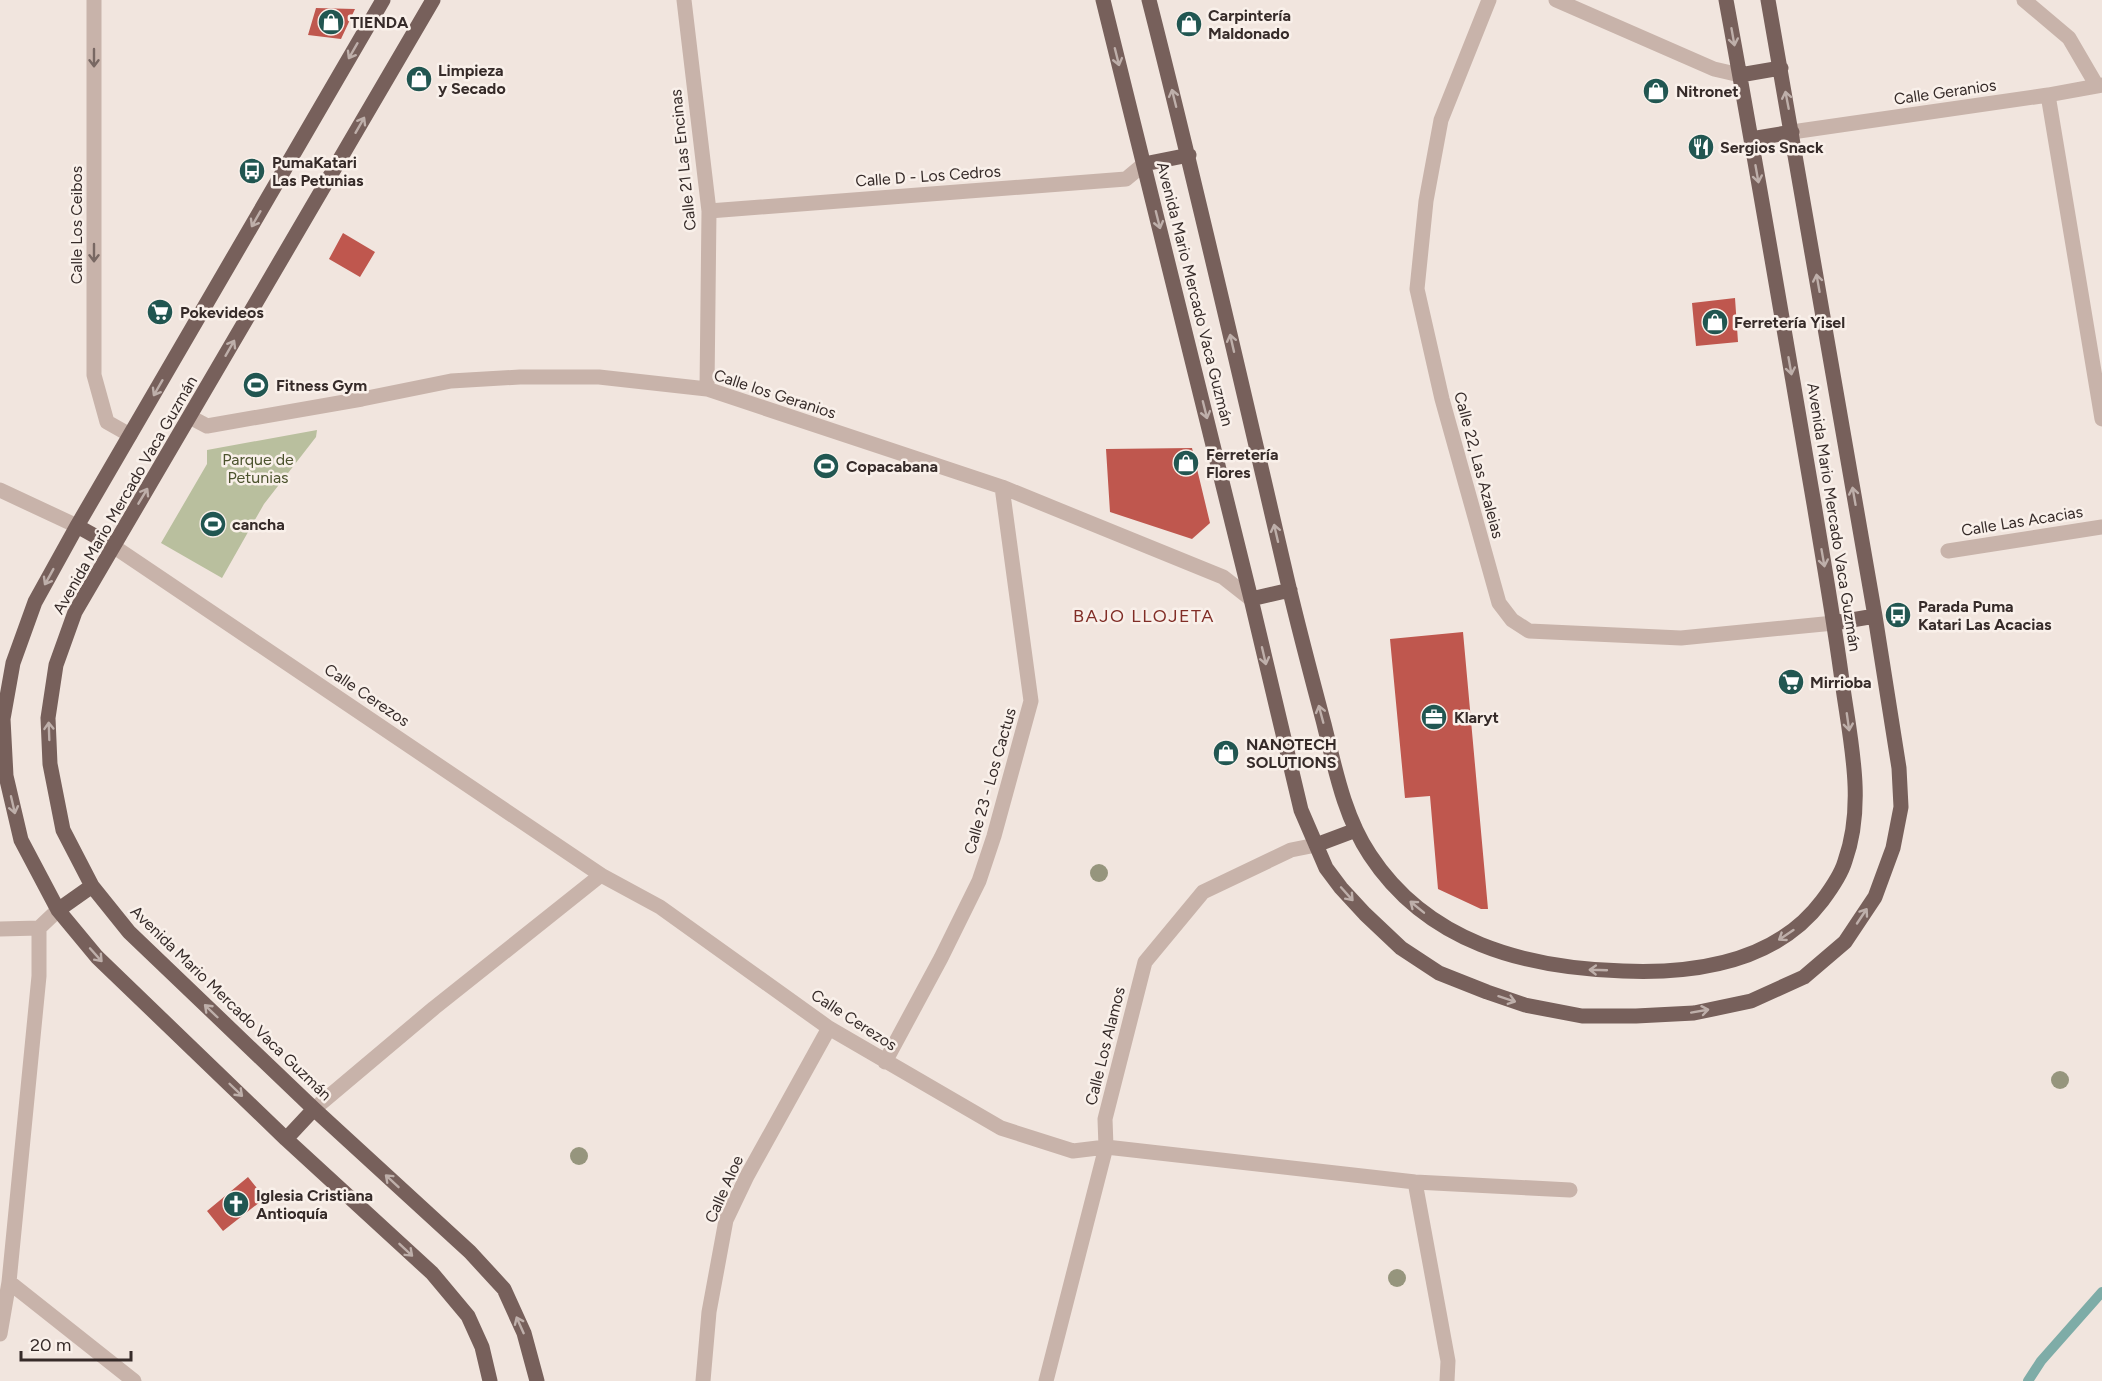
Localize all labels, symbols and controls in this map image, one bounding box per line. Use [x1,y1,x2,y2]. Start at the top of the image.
place label: Carpintería Maldonado [1208,6,1291,43]
shop icon: TIENDA [316,7,346,37]
shop icon: Carpintería Maldonado [1174,9,1204,39]
place label: TIENDA [350,13,409,32]
one-way arrow [1728,27,1739,47]
one-way arrow [347,42,359,59]
one-way arrow [1112,47,1124,66]
one-way arrow [88,48,100,68]
place label: Limpieza y Secado [438,61,506,98]
shop icon: Limpieza y Secado [404,64,434,94]
street label: Calle Geranios [1893,75,1997,109]
shop icon: Nitronet [1641,76,1671,106]
place label: Nitronet [1676,82,1739,101]
street label: Calle 21 Las Encinas [666,88,700,232]
one-way arrow [1168,89,1180,108]
one-way arrow [1781,91,1792,110]
one-way arrow [354,117,366,134]
restaurant icon: Sergios Snack [1686,132,1716,162]
place label: Sergios Snack [1720,138,1824,157]
place label: PumaKatari Las Petunias [272,153,364,190]
bus stop icon: PumaKatari Las Petunias [237,156,267,186]
street label: Avenida Mario Mercado Vaca Guzmán [1153,160,1237,428]
street label: Calle D - Los Cedros [855,161,1001,191]
one-way arrow [1752,164,1763,183]
street label: Calle Los Ceibos [67,166,86,284]
one-way arrow [249,210,261,227]
one-way arrow [1153,211,1165,230]
one-way arrow [88,243,100,263]
one-way arrow [1812,274,1823,293]
supermarket icon: Pokevideos [145,297,175,327]
place label: Pokevideos [180,303,264,322]
shop icon: Ferretería Yisel [1700,307,1730,337]
place label: Ferretería Yisel [1734,313,1845,332]
one-way arrow [1226,333,1238,352]
one-way arrow [224,340,236,357]
one-way arrow [1785,356,1796,375]
street label: Calle los Geranios [711,365,839,423]
sports icon: Fitness Gym [241,370,271,400]
street label: Avenida Mario Mercado Vaca Guzmán [49,372,201,617]
place label: Fitness Gym [276,376,367,395]
one-way arrow [152,379,164,396]
street label: Avenida Mario Mercado Vaca Guzmán [1803,381,1865,653]
street label: Calle 22, Las Azaleias [1450,390,1508,540]
one-way arrow [1199,400,1211,419]
place label: Ferretería Flores [1206,445,1279,482]
shop icon: Ferretería Flores [1171,448,1201,478]
park label: Parque de Petunias [222,450,294,487]
sports icon: Copacabana [811,451,841,481]
place label: Copacabana [846,457,938,476]
one-way arrow [1849,486,1860,506]
one-way arrow [137,488,149,505]
street label: Calle Las Acacias [1960,502,2084,540]
sports icon: cancha [198,509,228,539]
place label: cancha [232,515,285,534]
one-way arrow [1270,523,1282,542]
one-way arrow [1818,548,1829,568]
one-way arrow [43,568,55,585]
place label: Parada Puma Katari Las Acacias [1918,597,2052,634]
bus stop icon: Parada Puma Katari Las Acacias [1883,600,1913,630]
district label: BAJO LLOJETA [1073,605,1215,627]
one-way arrow [1259,646,1271,665]
street label: Calle Cerezos [321,660,413,730]
supermarket icon: Mirrioba [1776,667,1806,697]
place label: Mirrioba [1810,673,1872,692]
office icon: Klaryt [1419,702,1449,732]
one-way arrow [1315,704,1327,723]
street label: Calle 23 - Los Cactus [960,706,1020,856]
place label: Klaryt [1454,708,1499,727]
one-way arrow [1843,712,1854,732]
one-way arrow [43,722,54,742]
place label: NANOTECH SOLUTIONS [1246,735,1337,772]
shop icon: NANOTECH SOLUTIONS [1211,738,1241,768]
one-way arrow [8,794,19,814]
one-way arrow [1340,886,1354,901]
one-way arrow [1409,901,1425,914]
street label: Avenida Mario Mercado Vaca Guzmán [127,902,335,1104]
one-way arrow [1856,909,1868,925]
one-way arrow [1777,929,1794,942]
one-way arrow [88,947,103,962]
one-way arrow [1588,965,1608,976]
street label: Calle Cerezos [808,985,900,1055]
street label: Calle Los Alamos [1081,985,1129,1107]
one-way arrow [1497,994,1516,1005]
one-way arrow [204,1004,219,1018]
one-way arrow [1690,1006,1709,1017]
one-way arrow [228,1083,243,1097]
street label: Calle Aloe [701,1152,747,1226]
one-way arrow [385,1174,400,1188]
place label: Iglesia Cristiana Antioquía [256,1186,373,1223]
church icon: Iglesia Cristiana Antioquía [221,1189,251,1219]
one-way arrow [399,1243,414,1257]
one-way arrow [514,1317,525,1335]
scale bar [21,1324,130,1362]
text: 20 m [30,1334,71,1356]

